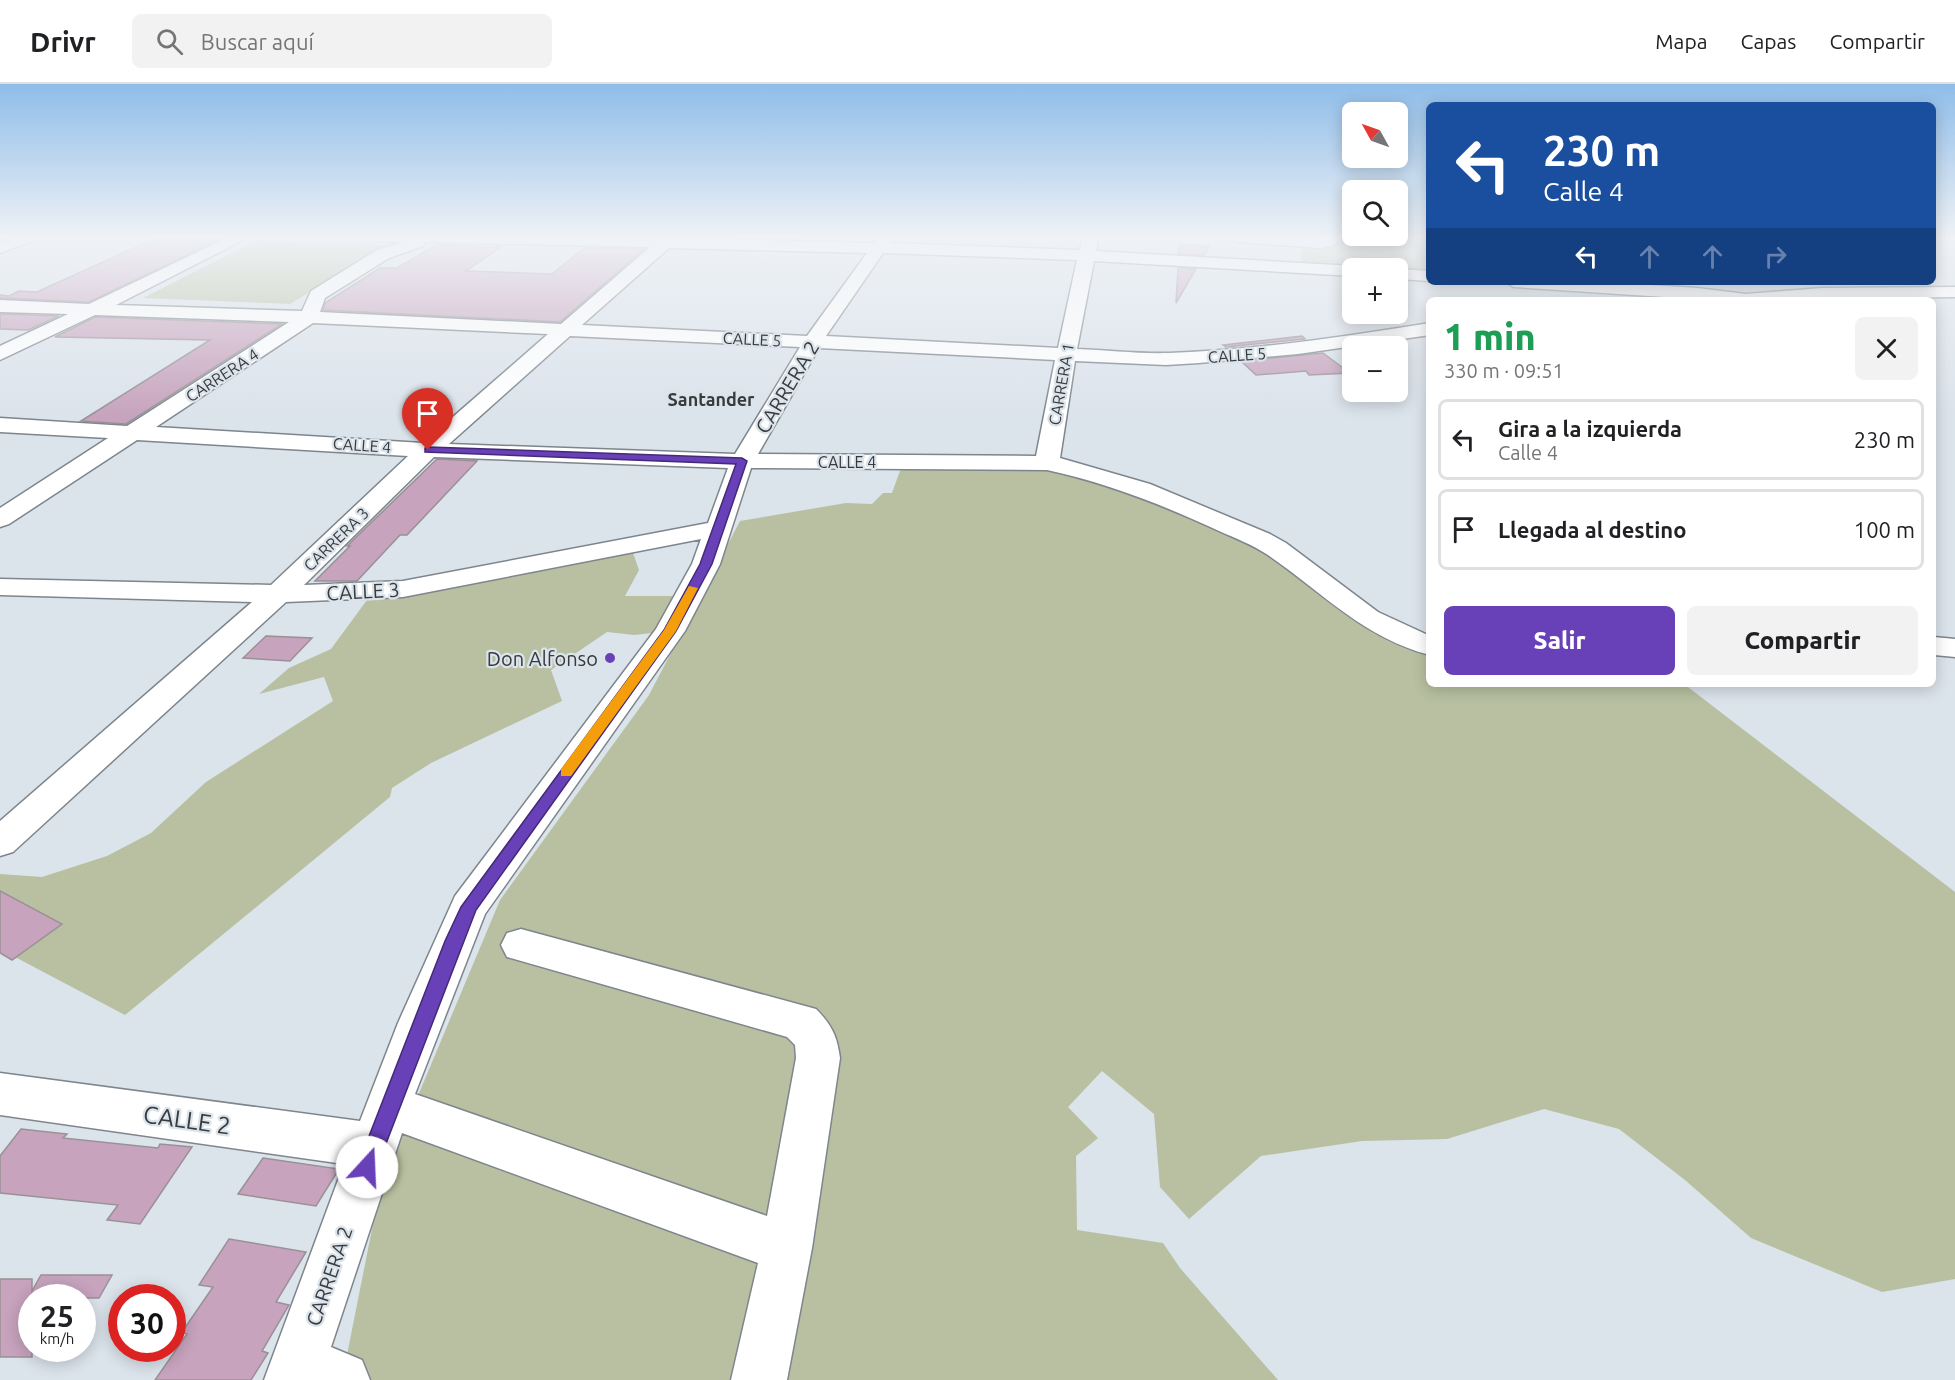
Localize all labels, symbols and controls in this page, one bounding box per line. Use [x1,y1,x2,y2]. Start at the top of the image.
search box [132,14,552,68]
icon: search [153,25,186,58]
text: Drivr [30,26,96,57]
text: Buscar aquí [201,29,314,54]
text: Mapa [1655,29,1707,53]
text: Capas [1740,29,1796,53]
text: Compartir [1829,29,1925,53]
north arrow [1342,102,1408,168]
map controls [1342,102,1408,402]
icon: left [1444,126,1522,204]
text: 230 m [1543,127,1660,174]
text: Calle 4 [1543,176,1624,206]
button: search [1342,180,1408,246]
icon: left [1570,240,1603,273]
icon: ahead [1633,240,1666,273]
icon: ahead [1696,240,1729,273]
icon: right [1759,240,1792,273]
button: + [1342,258,1408,324]
text: 1 min [1444,316,1536,357]
button: close [1855,317,1918,380]
street label: CALLE 5 [722,328,782,350]
button: − [1342,336,1408,402]
street label: CARRERA 2 [750,337,824,437]
street label: CARRERA 1 [1045,342,1077,426]
street label: CALLE 5 [1207,344,1267,366]
street label: CARRERA 4 [182,345,262,405]
text: 330 m · 09:51 [1444,359,1564,382]
pin [402,388,453,450]
district label: Santander [667,389,755,409]
icon: arrive [411,397,444,430]
text: Gira a la izquierda [1498,416,1682,441]
icon: left [1447,423,1480,456]
text: 230 m [1854,427,1915,452]
street label: CALLE 4 [332,434,392,456]
text: Calle 4 [1498,441,1558,464]
street label: CALLE 4 [818,453,876,471]
street label: CARRERA 3 [300,504,372,574]
icon: arrive [1447,513,1480,546]
text: Llegada al destino [1498,517,1686,542]
text: 100 m [1854,517,1915,542]
street label: CALLE 3 [326,578,400,604]
button: Salir [1444,606,1675,675]
button: Compartir [1687,606,1918,675]
place label: Don Alfonso [487,647,598,670]
marker: Don Alfonso [603,651,617,665]
street label: CALLE 2 [142,1101,232,1139]
position arrow [335,1135,399,1199]
street label: CARRERA 2 [301,1223,357,1329]
speed limit sign: 30 [108,1284,186,1362]
text: 25 [40,1299,74,1333]
text: km/h [40,1330,74,1347]

